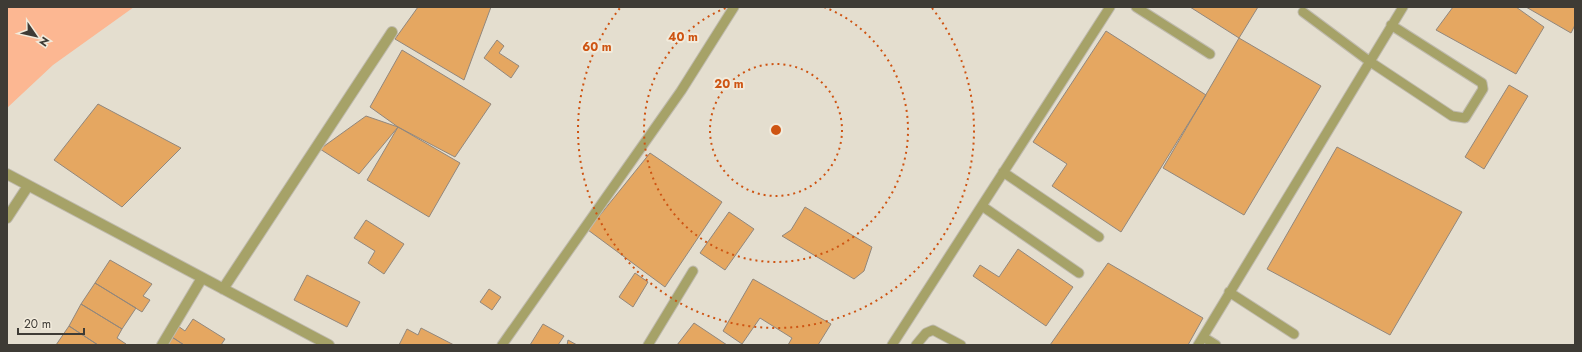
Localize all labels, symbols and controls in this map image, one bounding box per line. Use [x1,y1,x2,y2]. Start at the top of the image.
north arrow [16,16,56,56]
text: 40 m [668,28,698,46]
text: N [35,33,53,50]
text: 60 m [582,38,612,56]
text: 20 m [714,75,744,93]
centre of rings [769,123,783,137]
scale bar [18,310,84,336]
text: 20 m [24,315,51,333]

